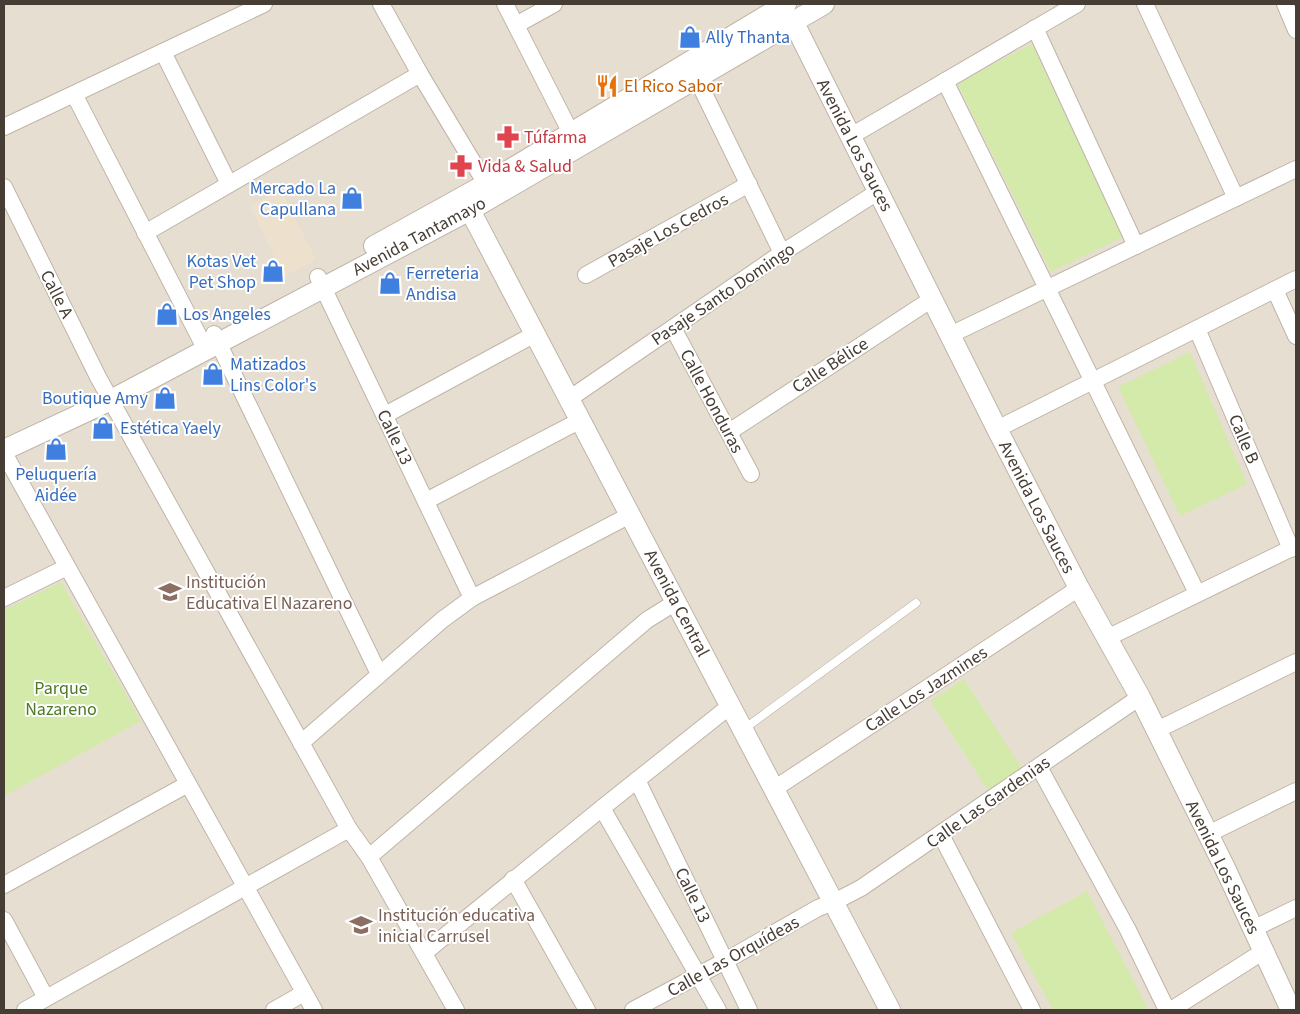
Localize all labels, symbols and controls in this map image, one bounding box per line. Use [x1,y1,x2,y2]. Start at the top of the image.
shop icon: Ally Thanta [677,24,703,50]
place label: Ally Thanta [706,25,790,50]
restaurant icon: El Rico Sabor [594,73,620,99]
place label: El Rico Sabor [624,74,723,99]
street label: Avenida Los Sauces [810,75,899,216]
pharmacy icon: Túfarma [495,124,521,150]
place label: Túfarma [524,125,587,150]
pharmacy icon: Vida & Salud [448,153,474,179]
place label: Vida & Salud [478,154,572,179]
place label: Mercado La Capullana [250,176,336,222]
shop icon: Mercado La Capullana [339,185,365,211]
street label: Pasaje Los Cedros [604,187,733,274]
street label: Avenida Tantamayo [348,191,490,282]
street label: Pasaje Santo Domingo [646,237,800,352]
place label: Kotas Vet Pet Shop [187,249,256,295]
shop icon: Kotas Vet Pet Shop [260,258,286,284]
place label: Ferreteria Andisa [406,261,479,307]
street label: Calle A [34,266,79,323]
shop icon: Ferreteria Andisa [377,270,403,296]
shop icon: Los Angeles [154,301,180,327]
place label: Los Angeles [183,302,271,327]
street label: Calle Bélice [787,331,873,399]
street label: Calle Honduras [674,345,750,458]
place label: Matizados Lins Color's [230,352,316,398]
shop icon: Matizados Lins Color's [200,361,226,387]
shop icon: Boutique Amy [152,385,178,411]
place label: Boutique Amy [42,386,149,411]
street label: Calle 13 [370,405,419,469]
street label: Calle B [1222,411,1265,468]
shop icon: Estética Yaely [90,415,116,441]
place label: Estética Yaely [120,416,221,441]
shop icon: Peluquería Aidée [43,436,69,462]
street label: Avenida Los Sauces [992,437,1081,578]
place label: Peluquería Aidée [15,462,97,508]
street label: Avenida Central [638,545,715,661]
place label: Institución Educativa El Nazareno [186,570,352,616]
school or university icon: Institución Educativa El Nazareno [157,579,183,605]
street label: Calle Los Jazmines [860,640,992,738]
park label: Parque Nazareno [25,676,97,722]
street label: Calle Las Gardenias [921,750,1055,855]
street label: Avenida Los Sauces [1179,796,1266,938]
street label: Calle 13 [668,863,717,927]
place label: Institución educativa inicial Carrusel [378,903,535,949]
street label: Calle Las Orquídeas [663,910,804,1003]
school or university icon: Institución educativa inicial Carrusel [348,912,374,938]

